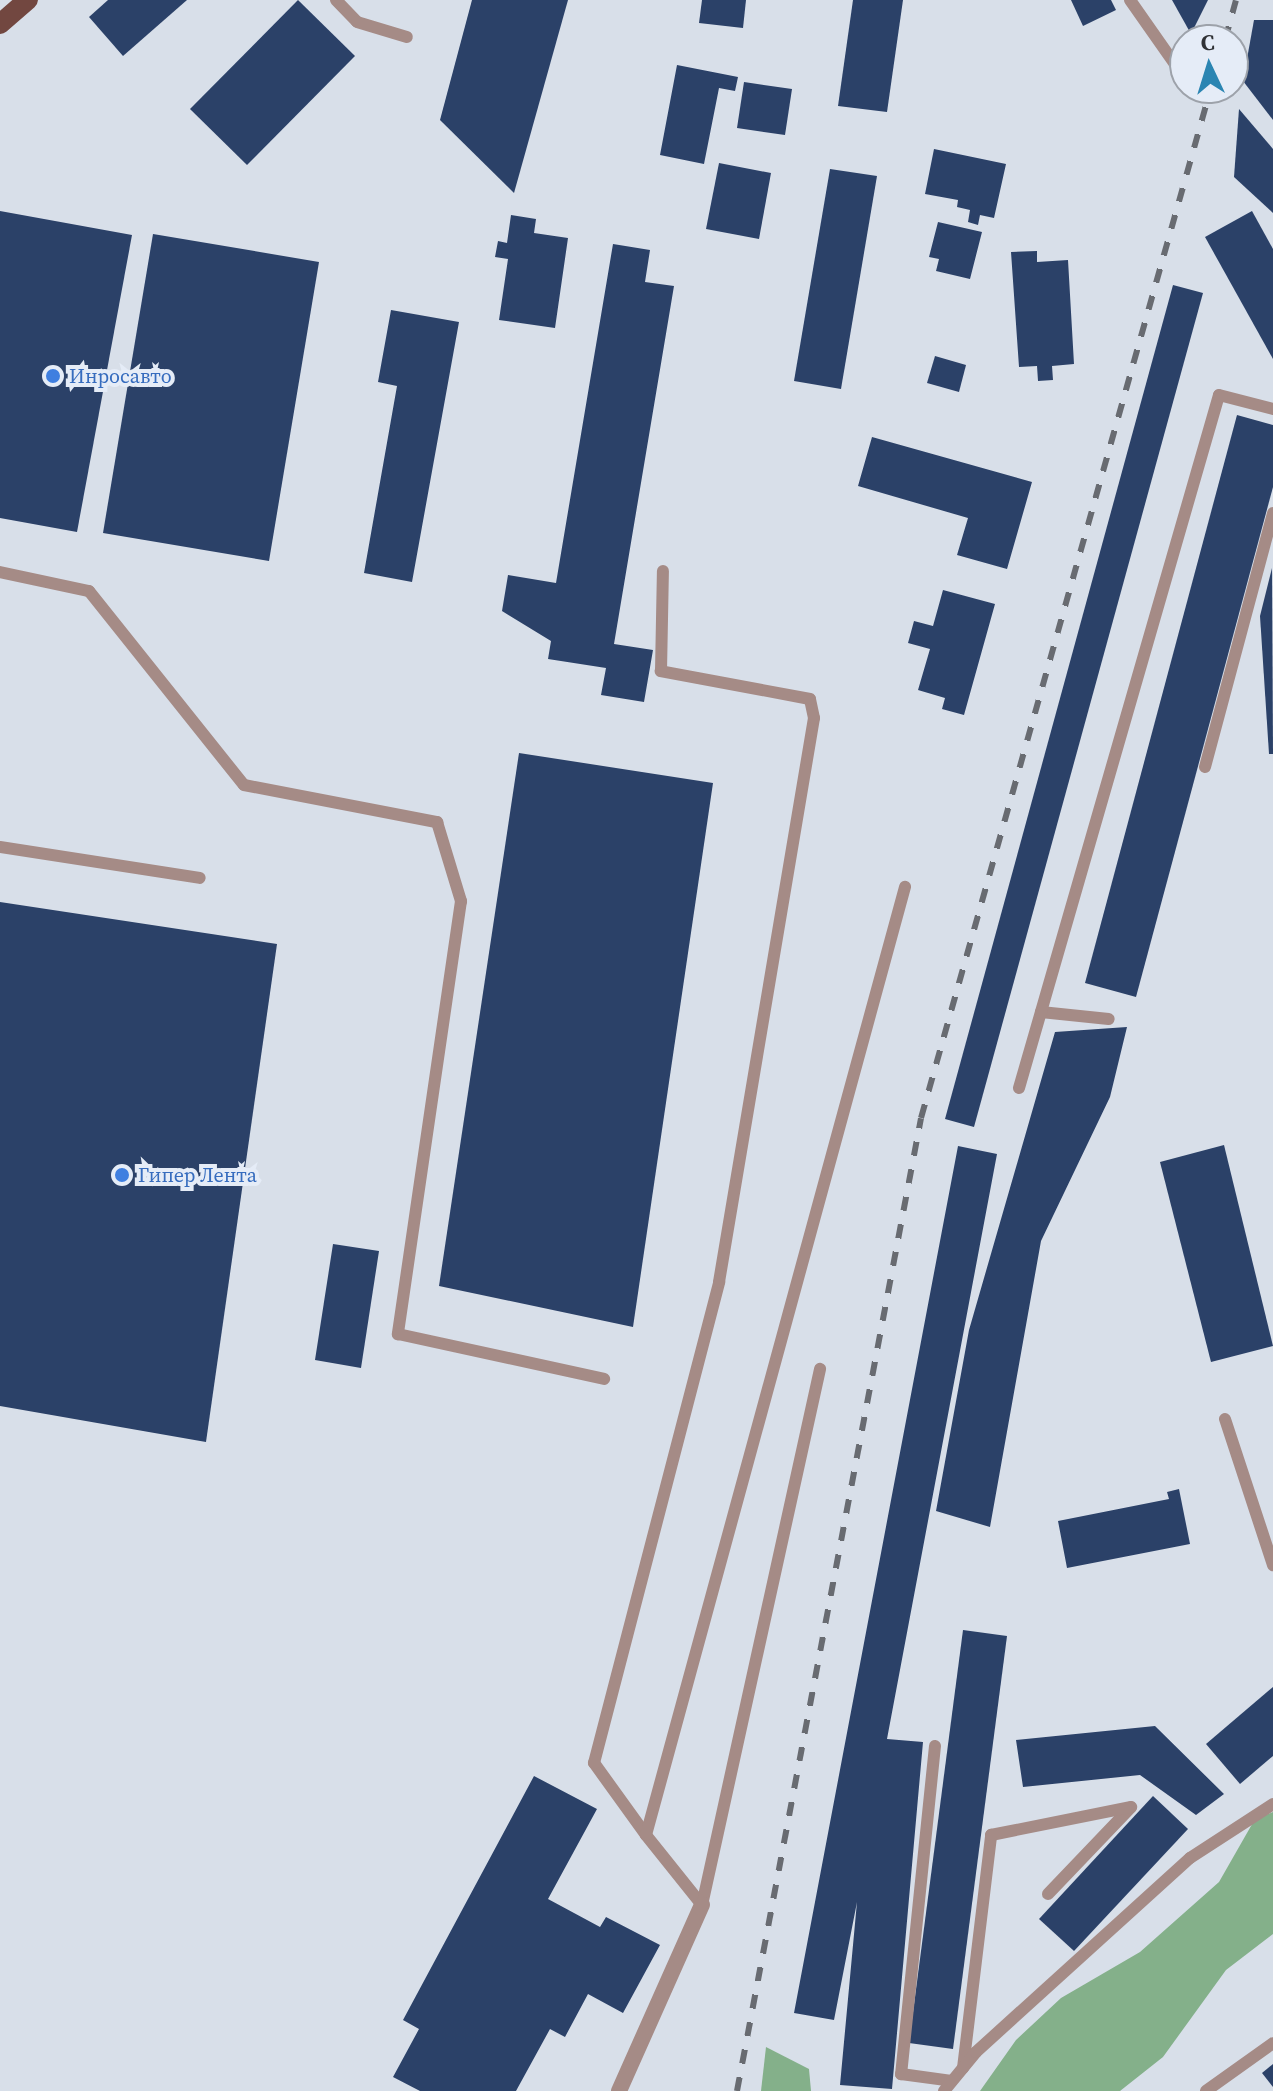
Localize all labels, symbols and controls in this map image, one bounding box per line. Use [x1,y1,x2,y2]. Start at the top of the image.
north arrow [1169,24,1249,104]
text: С [1200,27,1215,57]
place label: Инросавто [69,364,172,388]
marker: Инросавто [44,367,62,385]
place label: Гипер Лента [138,1163,257,1187]
marker: Гипер Лента [113,1166,131,1184]

